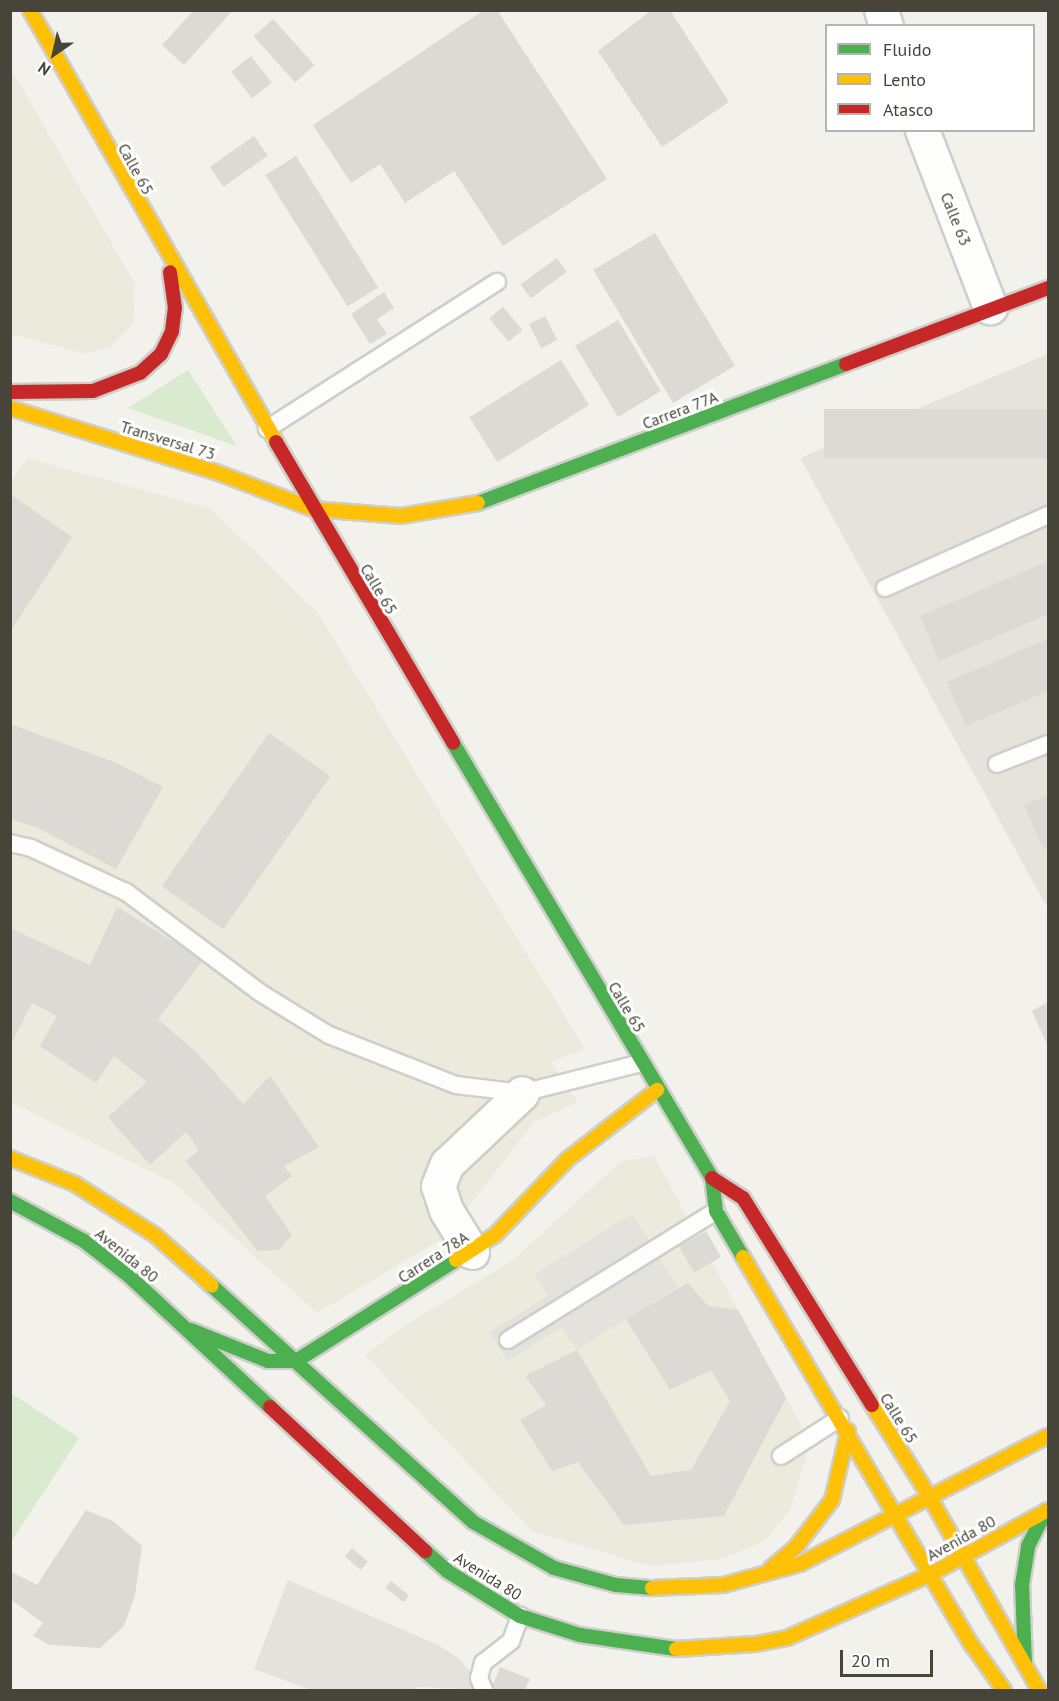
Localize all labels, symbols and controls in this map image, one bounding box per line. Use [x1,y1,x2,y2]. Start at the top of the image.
north arrow [24,24,84,84]
legend [825,24,1035,132]
text: Fluido [883,38,931,61]
text: N [34,58,54,80]
text: Lento [883,68,926,91]
text: Atasco [883,98,933,121]
street label: Calle 65 [114,140,158,198]
street label: Calle 63 [937,189,975,249]
street label: Carrera 77A [640,387,720,433]
street label: Transversal 73 [118,416,218,464]
street label: Calle 65 [356,560,402,618]
street label: Calle 65 [604,978,650,1036]
street label: Avenida 80 [92,1224,162,1286]
street label: Carrera 78A [394,1227,472,1287]
street label: Calle 65 [876,1389,922,1447]
street label: Avenida 80 [923,1511,999,1565]
street label: Avenida 80 [451,1548,525,1604]
scale bar [843,1638,936,1676]
text: 20 m [851,1649,890,1672]

